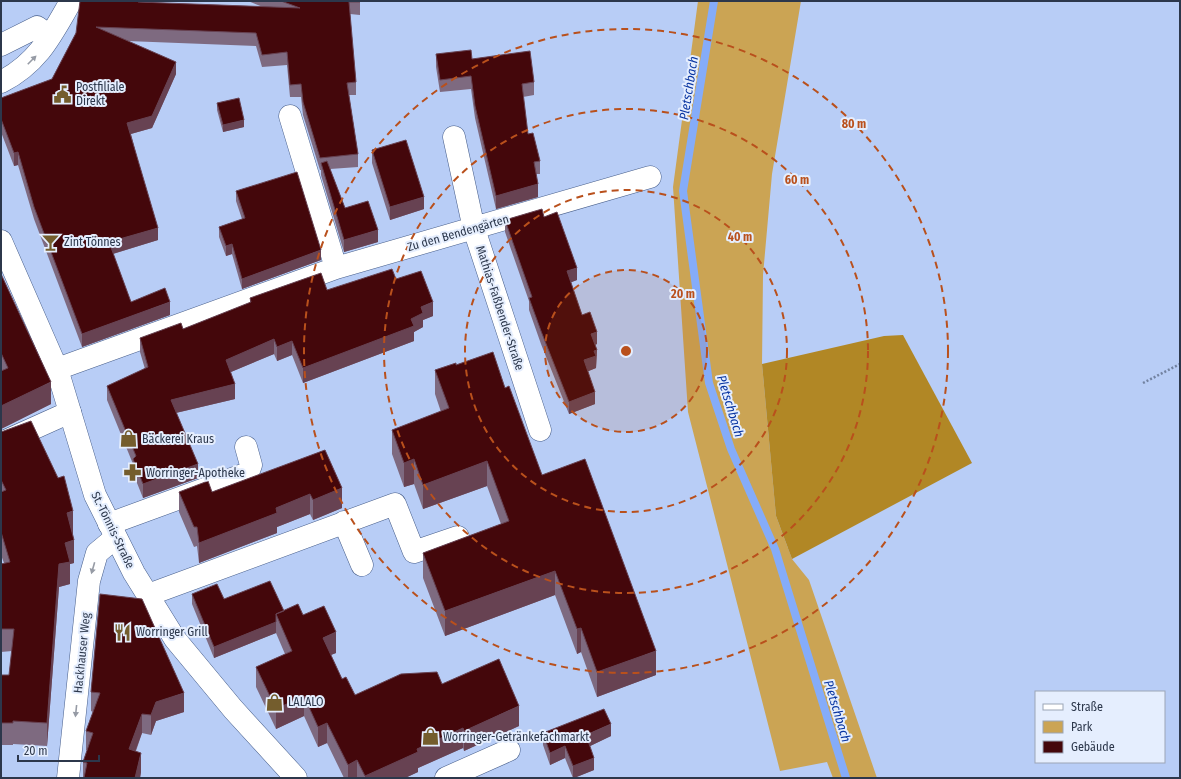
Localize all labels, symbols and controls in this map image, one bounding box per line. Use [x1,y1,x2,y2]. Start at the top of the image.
one-way arrow [27,55,37,65]
water label: Pletschbach [676,55,701,121]
place label: Postfiliale Direkt [76,80,125,108]
public building icon: Postfiliale Direkt [53,84,73,104]
text: 80 m [842,117,866,131]
text: 60 m [785,173,809,187]
street label: Zu den Bendengärten [406,212,510,254]
text: 40 m [728,230,752,244]
bar icon: Zint Tönnes [41,232,61,252]
place label: Zint Tönnes [64,235,121,249]
street label: Mathias-Faßbender-Straße [473,244,527,372]
text: 20 m [670,287,695,301]
centre of rings [619,344,633,358]
water label: Pletschbach [714,373,747,439]
shop icon: Bäckerei Kraus [119,429,139,449]
place label: Bäckerei Kraus [142,432,214,446]
pharmacy icon: Worringer-Apotheke [123,463,143,483]
place label: Worringer-Apotheke [146,466,245,480]
street label: St.-Tönnis-Straße [88,489,138,571]
one-way arrow [90,562,96,574]
street label: Hackhauser Weg [71,612,93,694]
restaurant icon: Worringer Grill [113,622,133,642]
place label: Worringer Grill [136,625,208,639]
water label: Pletschbach [821,678,854,744]
legend [1035,691,1165,763]
shop icon: LALALO [265,692,285,712]
place label: LALALO [288,695,324,709]
text: Straße [1071,700,1103,714]
one-way arrow [73,705,79,717]
text: Park [1071,720,1093,734]
shop icon: Worringer-Getränkefachmarkt [420,727,440,747]
place label: Worringer-Getränkefachmarkt [443,730,589,744]
scale bar [18,737,99,763]
text: Gebäude [1071,740,1115,754]
text: 20 m [24,744,48,758]

